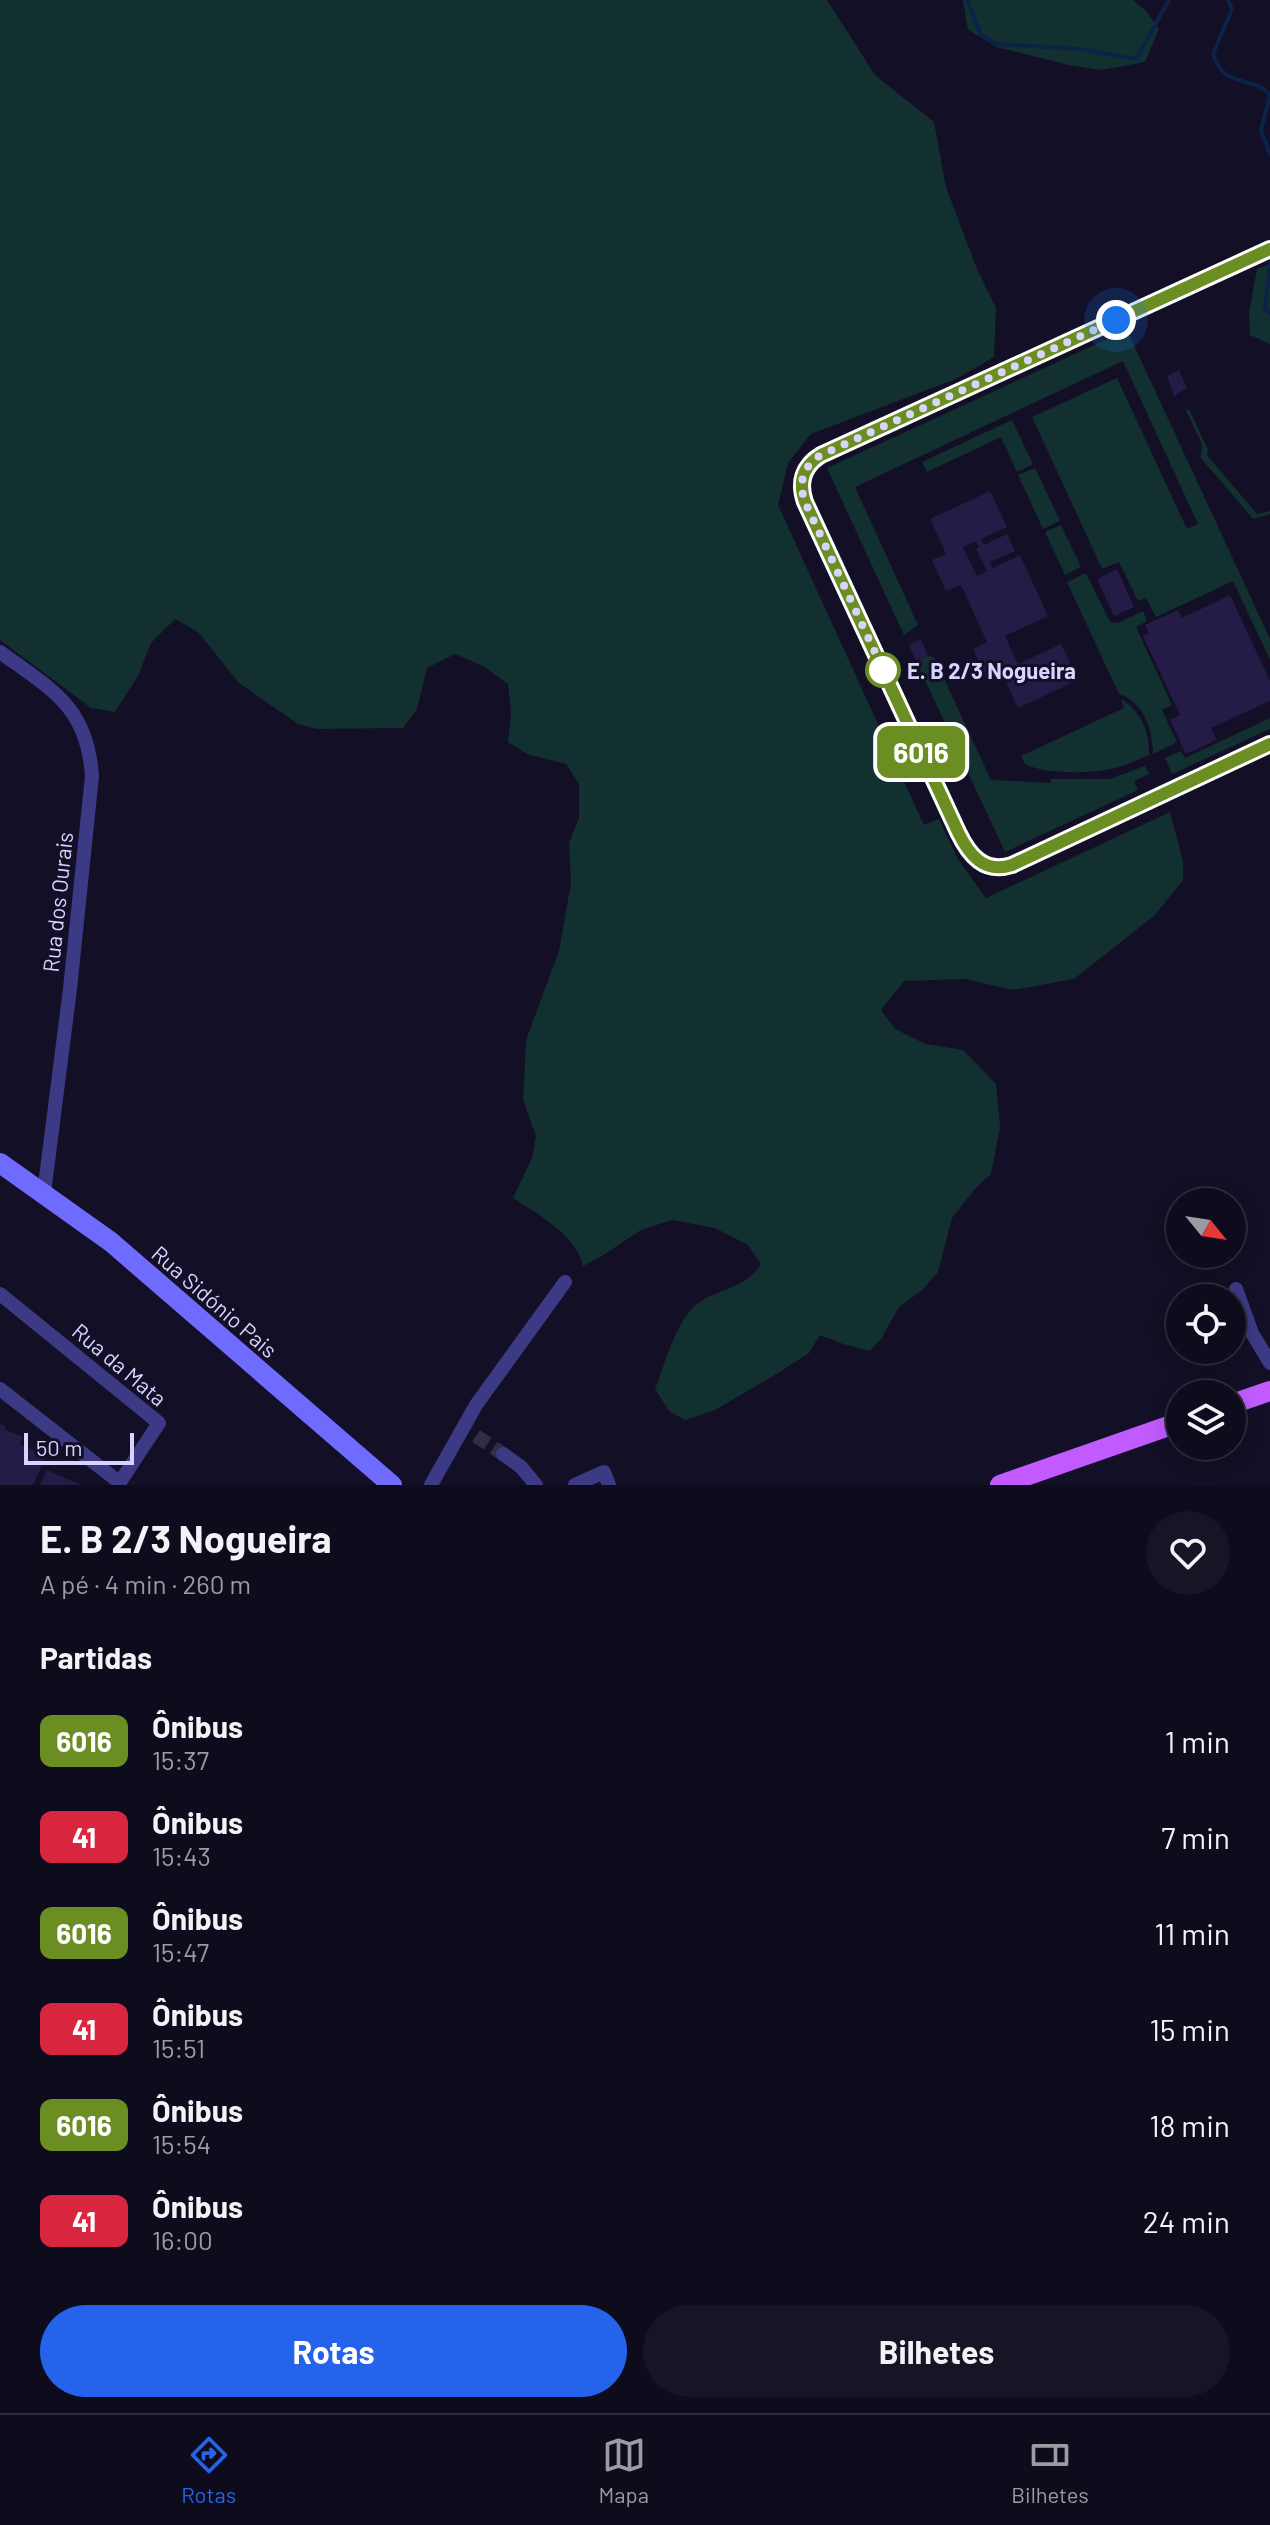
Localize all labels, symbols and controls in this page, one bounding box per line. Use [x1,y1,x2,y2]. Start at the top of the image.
your location [1096,300,1136,340]
marker: E. B 2/3 Nogueira [866,653,900,687]
place label: E. B 2/3 Nogueira [907,657,1076,683]
line badge: 6016 [865,726,977,778]
text: 6016 [893,735,949,769]
street label: Rua dos Ourais [37,831,77,973]
north arrow [1166,1188,1246,1268]
map controls [1166,1188,1246,1460]
street label: Rua Sidónio Pais [147,1240,283,1362]
button: locate [1166,1284,1246,1364]
street label: Rua da Mata [68,1317,172,1411]
button: layers [1166,1380,1246,1460]
scale bar [24,1429,134,1465]
text: 50 m [36,1434,82,1460]
button: heart [1146,1511,1230,1595]
text: E. B 2/3 Nogueira [40,1515,332,1561]
text: A pé · 4 min · 260 m [40,1568,251,1599]
text: Partidas [40,1639,152,1675]
text: Ônibus [152,1708,243,1744]
text: 1 min [1165,1723,1230,1759]
text: 6016 [56,1724,112,1758]
text: 15:37 [152,1744,209,1775]
text: Ônibus [152,1804,243,1840]
text: 7 min [1161,1819,1230,1855]
text: 41 [72,1820,96,1854]
text: 15:43 [152,1840,211,1871]
text: Ônibus [152,1900,243,1936]
text: 11 min [1154,1915,1230,1951]
text: 6016 [56,1916,112,1950]
text: 15:47 [152,1936,209,1967]
text: Ônibus [152,1996,243,2032]
text: 15 min [1149,2011,1230,2047]
text: 41 [72,2012,96,2046]
text: 15:51 [152,2032,205,2063]
text: Ônibus [152,2092,243,2128]
text: 18 min [1149,2107,1230,2143]
text: 6016 [56,2108,112,2142]
text: 15:54 [152,2128,211,2159]
text: Ônibus [152,2188,243,2224]
text: 24 min [1143,2203,1230,2239]
text: 41 [72,2204,96,2238]
text: 16:00 [152,2224,213,2255]
button: Rotas [40,2305,627,2397]
button: Bilhetes [643,2305,1230,2397]
tab: Rotas [181,2433,236,2507]
tab: Mapa [599,2433,649,2507]
tab: Bilhetes [1011,2433,1089,2507]

